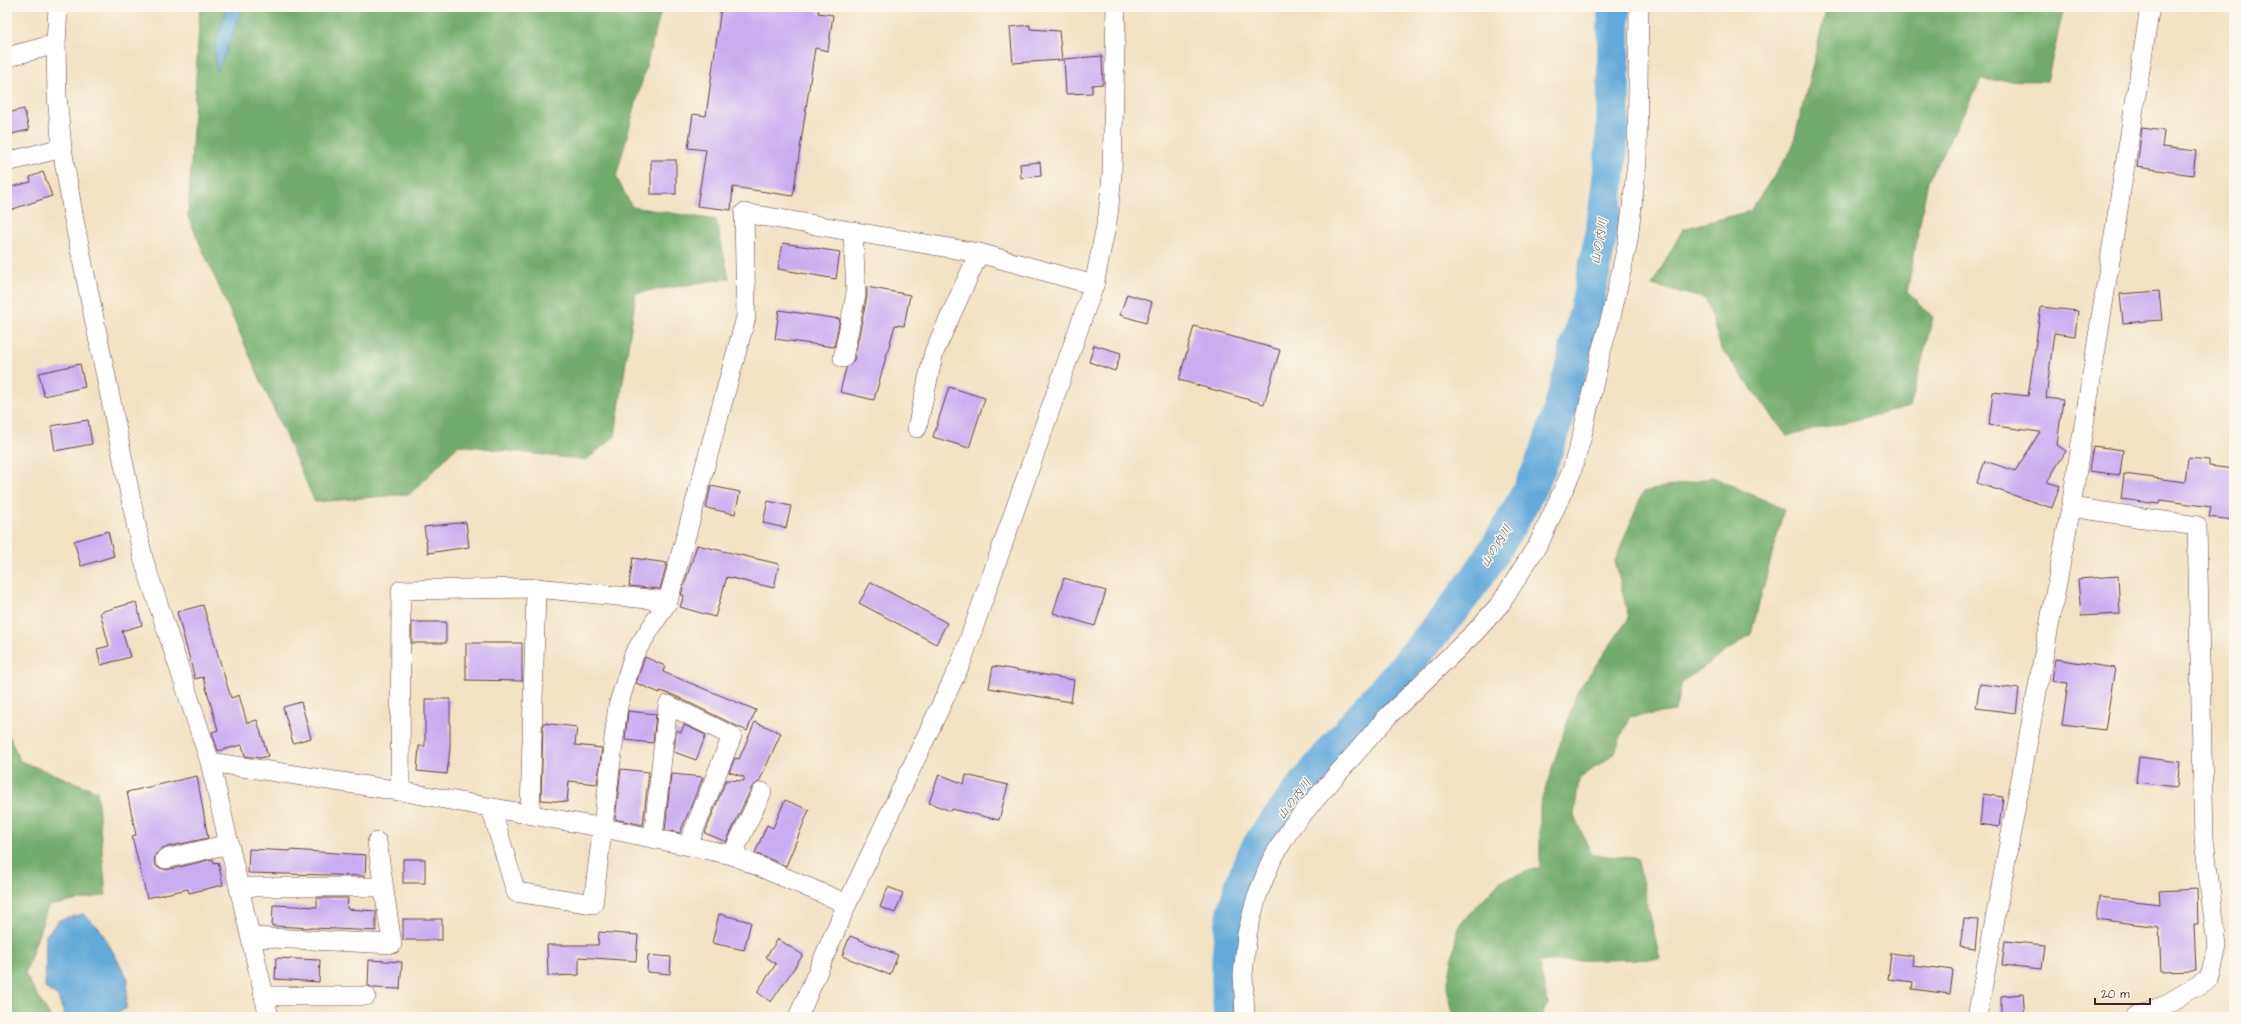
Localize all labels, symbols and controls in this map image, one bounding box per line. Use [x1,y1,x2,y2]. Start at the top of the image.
water label: 山の内川 [1587,216,1612,266]
water label: 山の内川 [1476,521,1516,571]
water label: 山の内川 [1273,775,1316,824]
scale bar [2095,980,2150,1006]
text: 20 m [2101,986,2130,1003]

